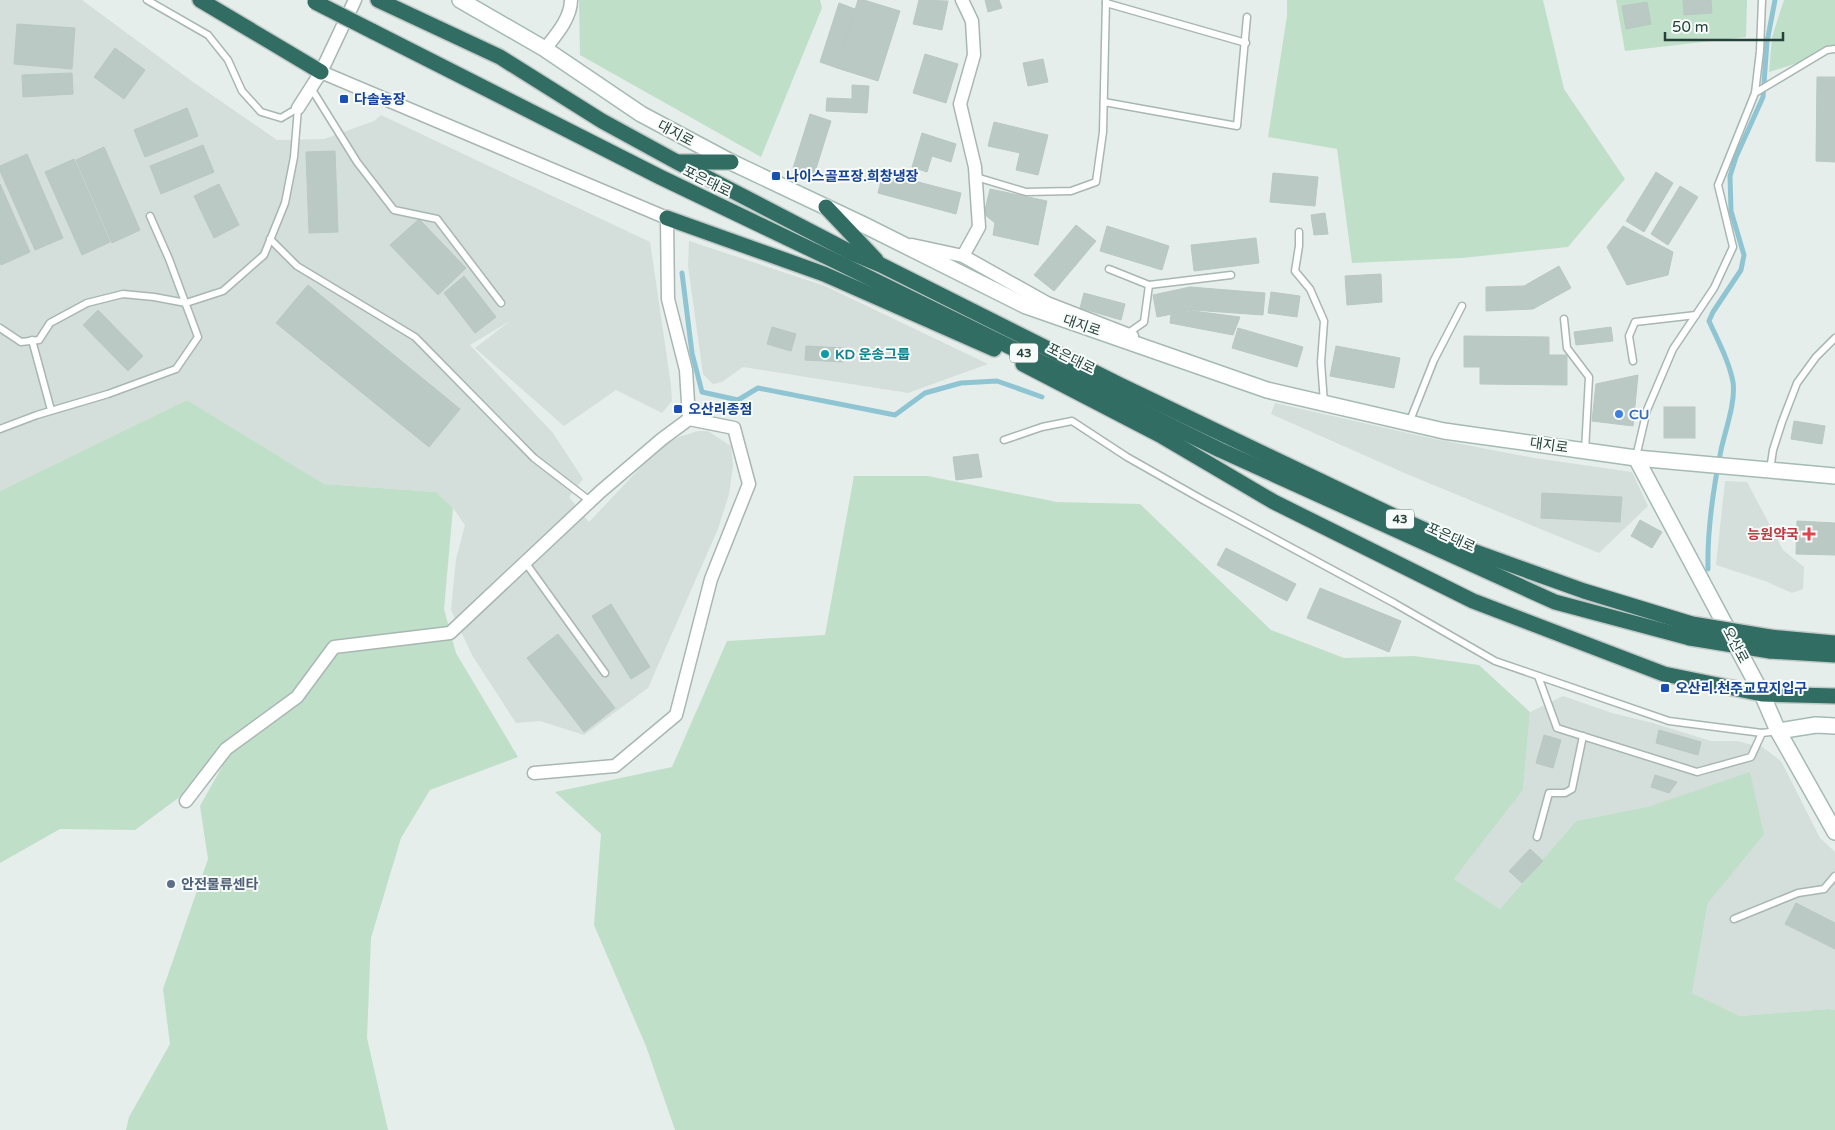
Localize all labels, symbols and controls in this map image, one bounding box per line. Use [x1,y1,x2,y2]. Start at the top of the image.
scale bar [1665,10,1782,42]
text: 50 m [1672,18,1709,36]
place label: 다솔농장 [354,91,406,108]
marker: 다솔농장 [338,93,350,105]
street label: 대지로 [655,117,697,150]
street label: 포은대로 [680,163,734,200]
place label: 나이스골프장.희창냉장 [786,168,919,185]
marker: 나이스골프장.희창냉장 [770,170,782,182]
street label: 대지로 [1061,311,1103,340]
street label: 포은대로 [1044,340,1098,377]
road number: 43 [1010,343,1038,362]
place label: KD 운송그룹 [835,346,910,363]
marker: KD 운송그룹 [819,348,831,360]
place label: 오산리종점 [688,401,752,418]
marker: 오산리종점 [672,403,684,415]
place label: CU [1629,406,1649,423]
marker: CU [1613,408,1625,420]
street label: 대지로 [1529,434,1569,457]
road number: 43 [1386,509,1414,528]
street label: 포은대로 [1424,519,1478,556]
place label: 능원약국 [1747,526,1799,543]
marker: 능원약국 [1803,528,1815,540]
street label: 오산로 [1719,624,1752,666]
place label: 오산리.천주교묘지입구 [1675,680,1808,697]
marker: 오산리.천주교묘지입구 [1659,682,1671,694]
place label: 안전물류센타 [181,876,258,893]
marker: 안전물류센타 [165,878,177,890]

